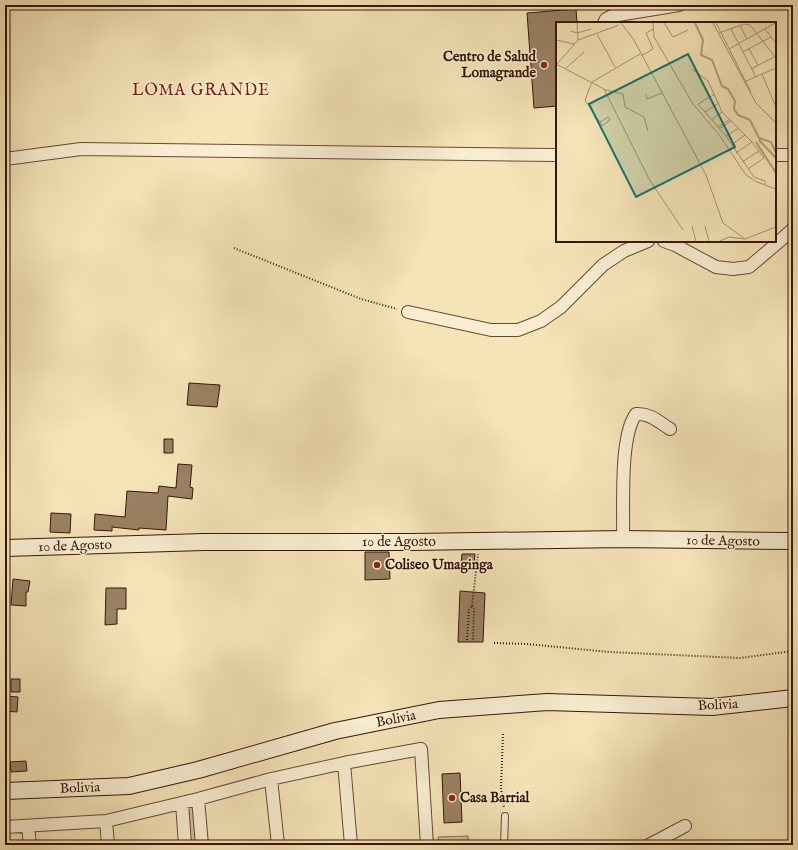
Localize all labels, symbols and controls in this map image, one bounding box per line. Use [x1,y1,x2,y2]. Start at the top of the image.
inset map [556,22,776,242]
place label: Centro de Salud Lomagrande [443,48,537,82]
marker: Centro de Salud Lomagrande [539,60,549,70]
district label: LOMA GRANDE [132,81,270,101]
street label: 10 de Agosto [686,531,761,551]
street label: 10 de Agosto [362,533,436,551]
street label: 10 de Agosto [38,536,113,556]
place label: Coliseo Umaginga [385,556,494,574]
marker: Coliseo Umaginga [372,560,382,570]
street label: Bolivia [697,695,740,715]
street label: Bolivia [375,706,418,732]
street label: Bolivia [60,778,101,798]
place label: Casa Barrial [460,789,530,807]
marker: Casa Barrial [447,793,457,803]

